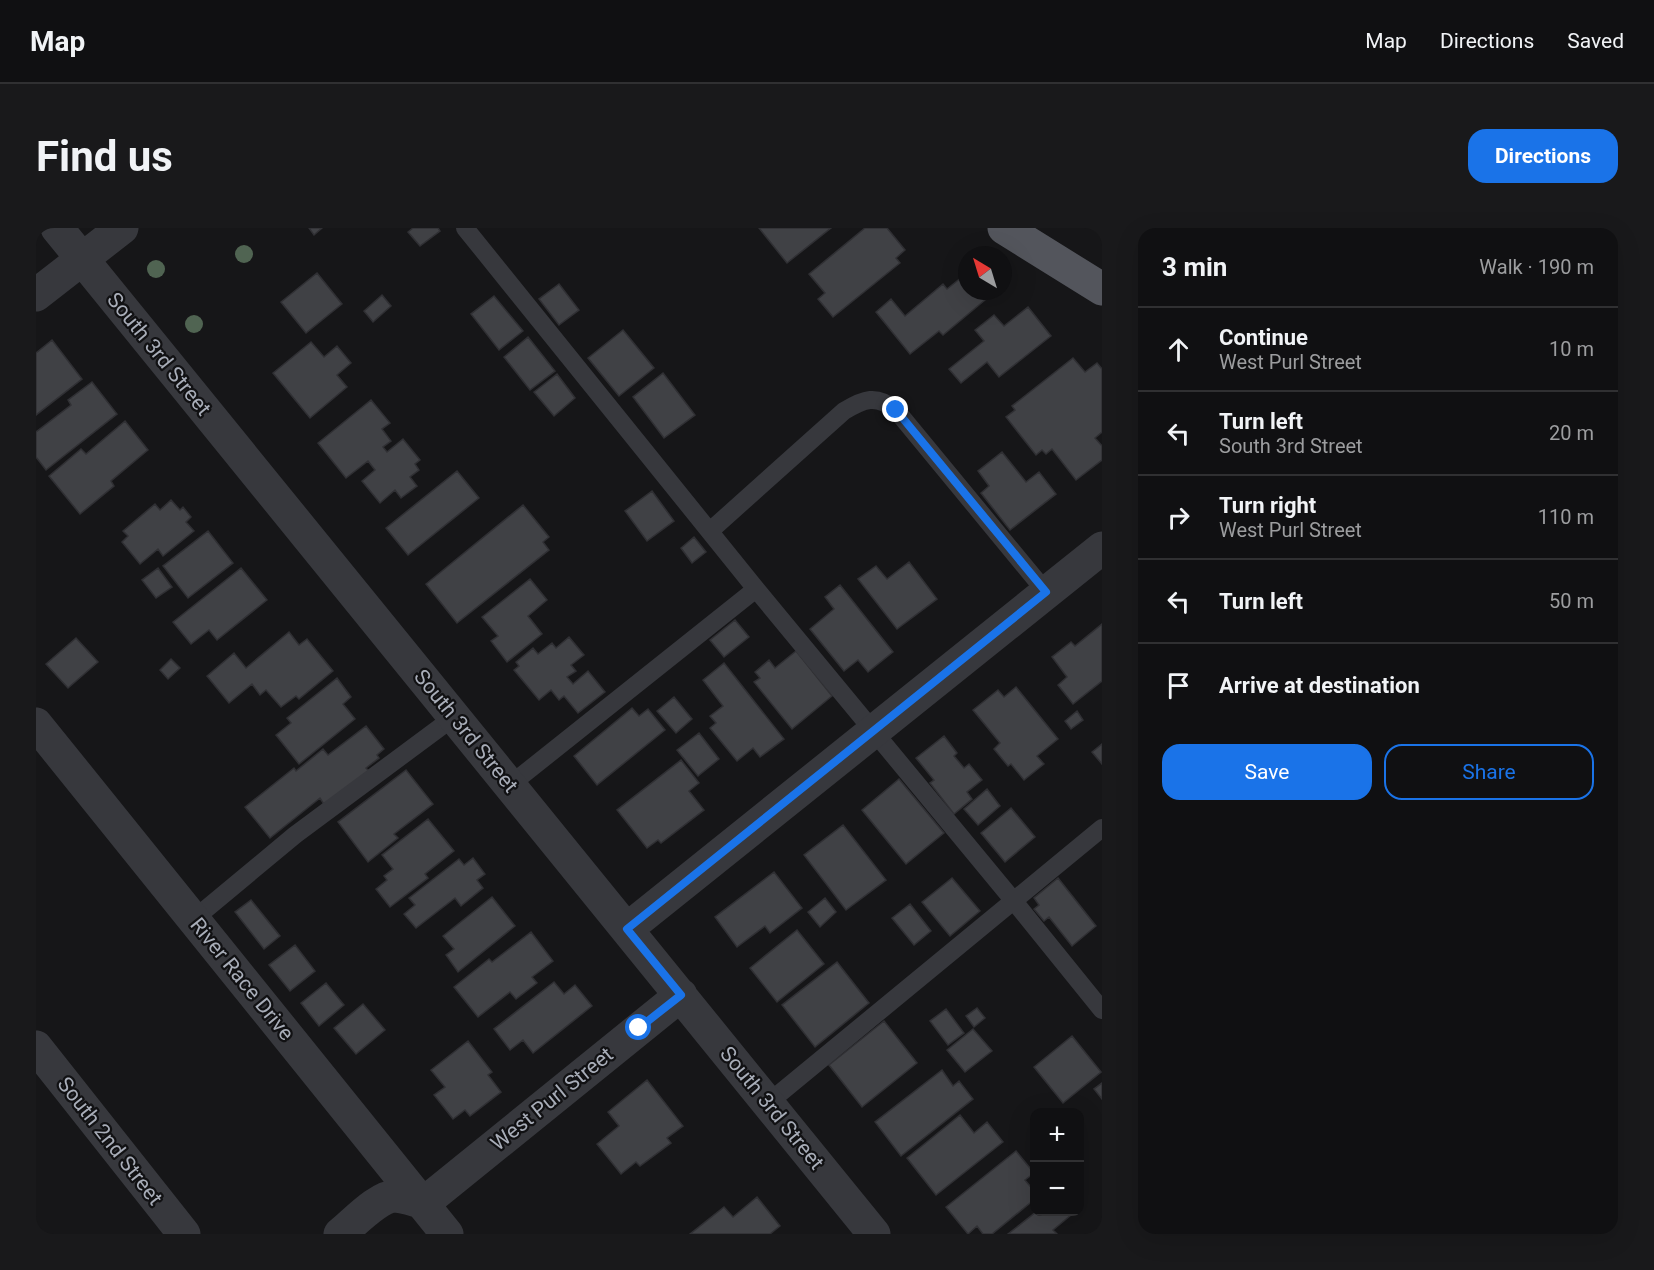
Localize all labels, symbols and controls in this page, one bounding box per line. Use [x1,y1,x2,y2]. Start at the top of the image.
text: Map [30,25,85,58]
text: Map [1365,29,1407,53]
text: Directions [1440,29,1534,53]
text: Saved [1567,29,1624,53]
button: Directions [1468,129,1618,183]
text: Find us [36,132,173,181]
north arrow [958,246,1012,300]
text: 3 min [1162,252,1227,282]
text: Walk · 190 m [1479,255,1594,279]
street label: South 3rd Street [102,288,216,420]
text: Continue [1219,325,1308,350]
icon: ahead [1162,333,1195,366]
text: 10 m [1549,337,1594,361]
text: West Purl Street [1219,350,1362,374]
route end [882,396,908,422]
text: Turn left [1219,409,1303,434]
icon: left [1162,417,1195,450]
text: 20 m [1549,421,1594,445]
text: South 3rd Street [1219,434,1363,458]
text: Turn right [1219,493,1316,518]
icon: right [1162,501,1195,534]
text: 110 m [1538,505,1594,529]
text: West Purl Street [1219,518,1362,542]
icon: left [1162,585,1195,618]
text: Turn left [1219,589,1303,614]
text: 50 m [1549,589,1594,613]
street label: South 3rd Street [409,665,523,797]
icon: arrive [1162,669,1195,702]
text: Arrive at destination [1219,673,1420,698]
button: Save [1162,744,1372,800]
button: Share [1384,744,1594,800]
street label: River Race Drive [185,913,299,1045]
route start [625,1014,651,1040]
street label: West Purl Street [486,1042,618,1156]
street label: South 3rd Street [715,1042,829,1174]
street label: South 2nd Street [53,1072,167,1210]
map controls [1030,1108,1084,1216]
button: + [1030,1108,1084,1162]
button: − [1030,1162,1084,1216]

